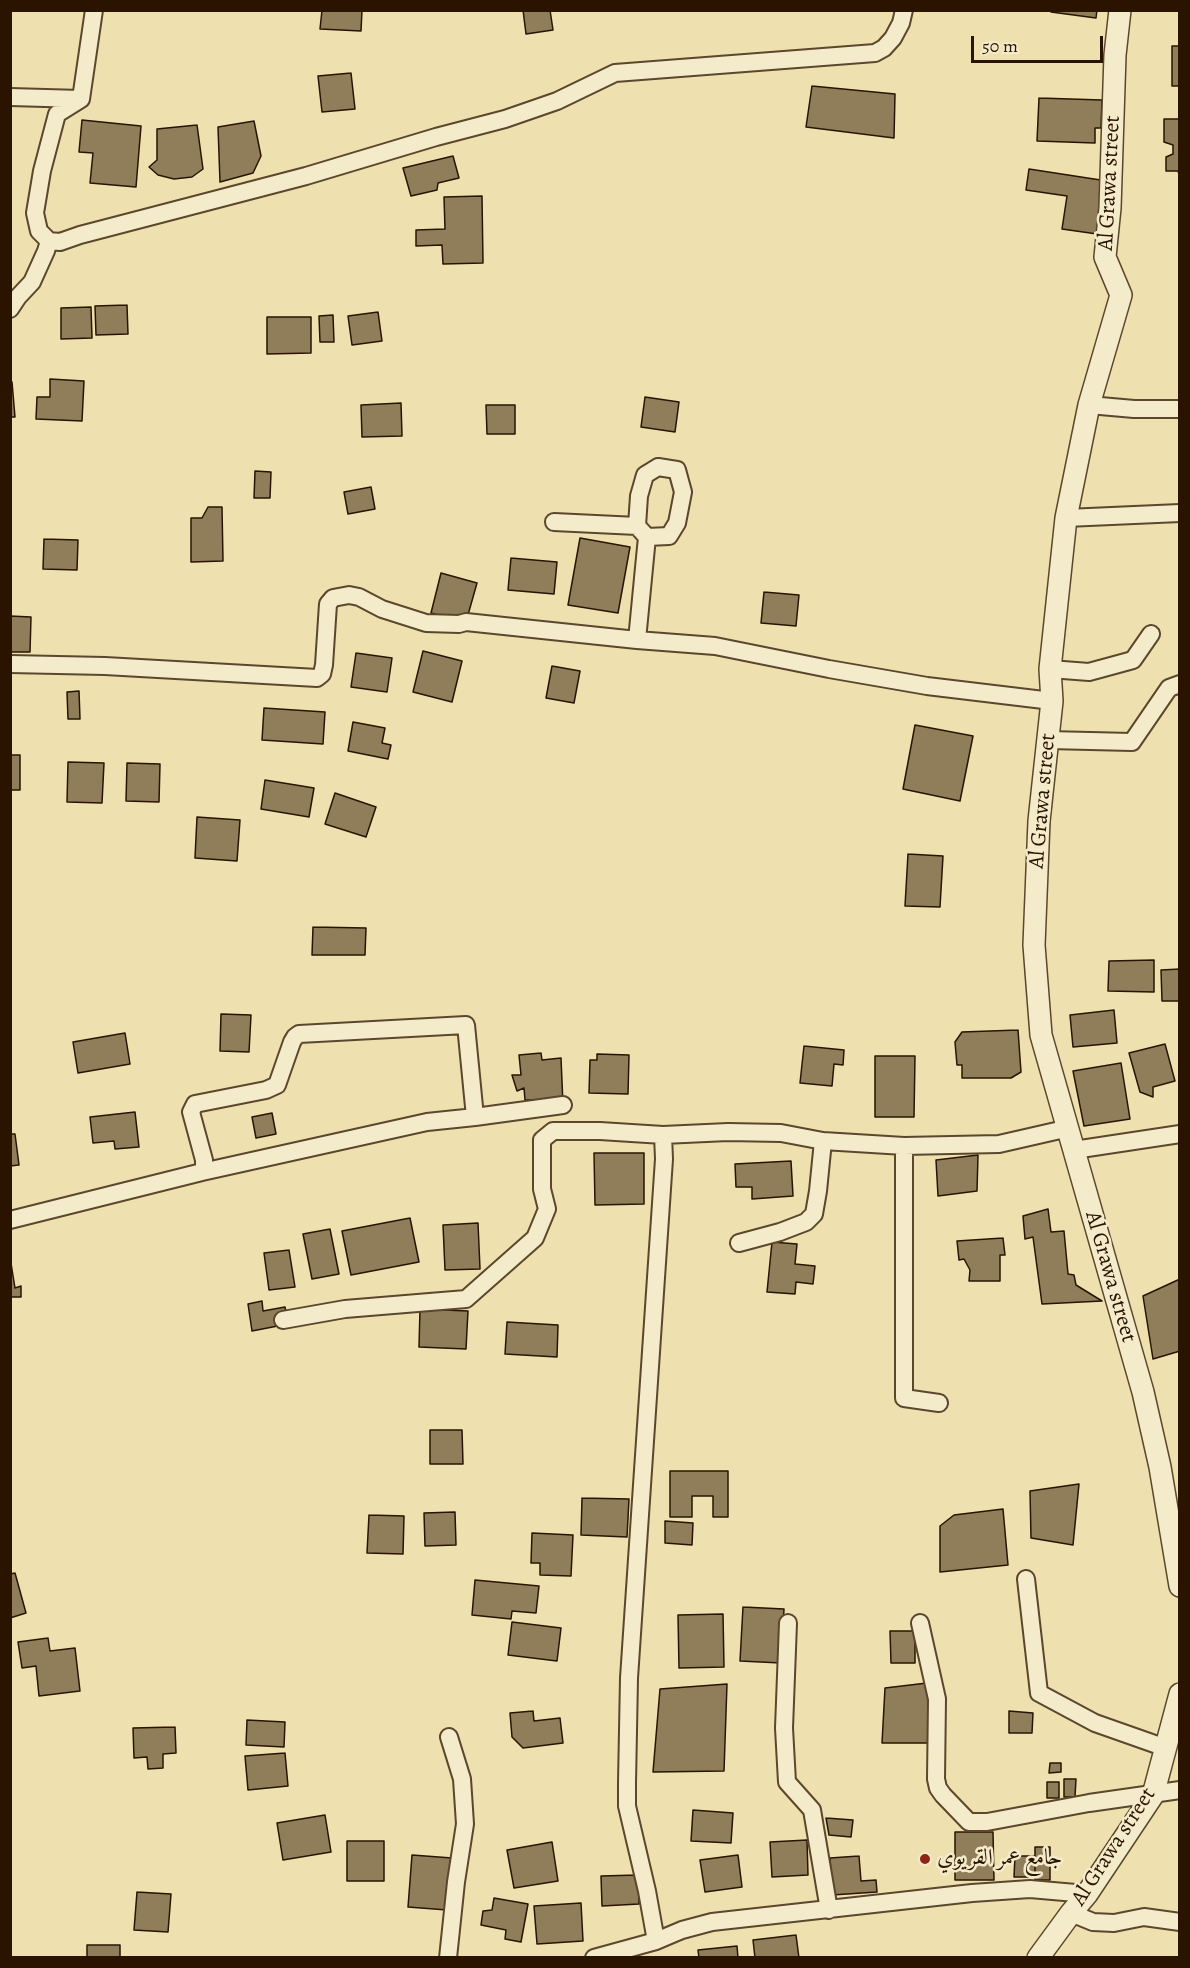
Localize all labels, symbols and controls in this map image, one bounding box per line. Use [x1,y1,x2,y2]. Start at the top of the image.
scale bar [974,24,1106,62]
text: 50 m [982,34,1018,58]
street label: Al Grawa street [1093,115,1127,251]
street label: Al Grawa street [1024,732,1062,870]
street label: Al Grawa street [1079,1208,1141,1346]
street label: Al Grawa street [1066,1783,1162,1911]
place label: جامع عمر القريوي [937,1846,1062,1872]
marker: جامع عمر القريوي [918,1852,932,1866]

